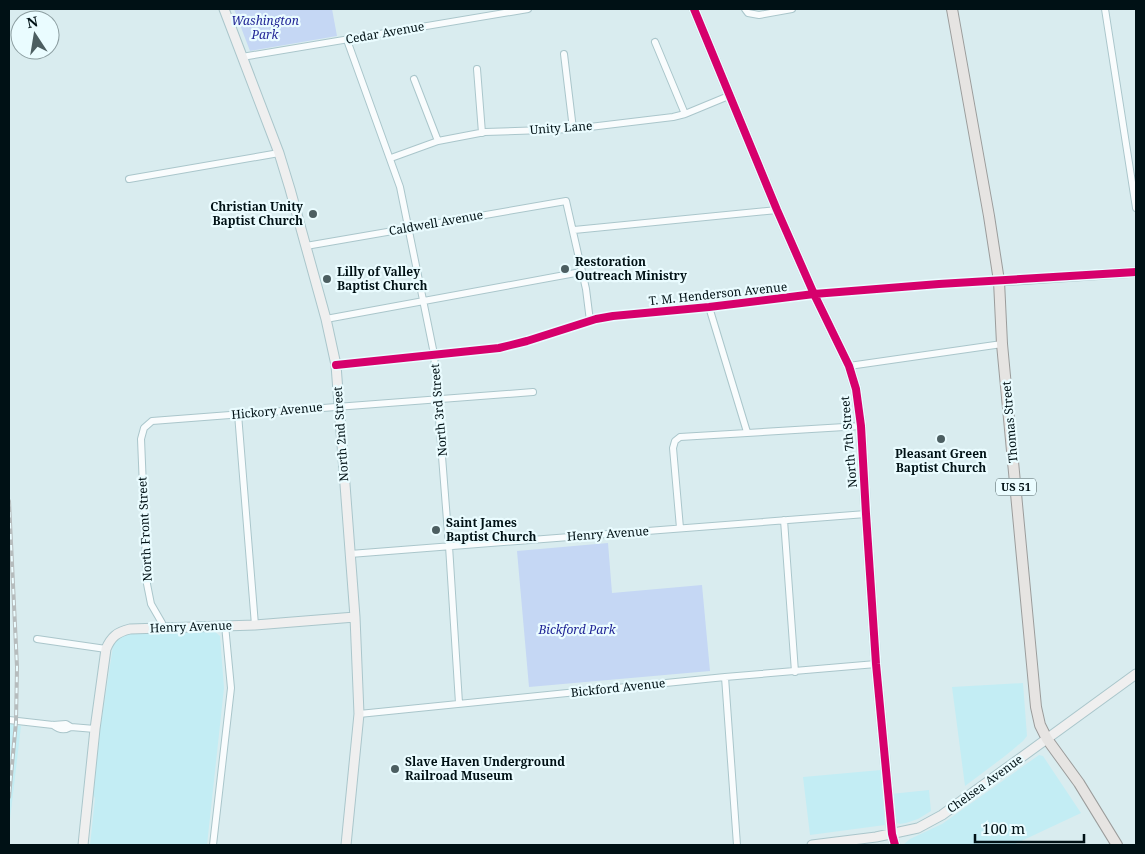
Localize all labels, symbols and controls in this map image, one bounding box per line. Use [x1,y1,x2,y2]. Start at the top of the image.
north arrow [10,10,60,60]
text: N [25,11,40,32]
park label: Washington Park [231,12,299,43]
street label: Cedar Avenue [344,17,426,48]
street label: Unity Lane [529,117,593,138]
place label: Christian Unity Baptist Church [210,198,303,229]
street label: Caldwell Avenue [387,206,484,239]
marker: Christian Unity Baptist Church [307,208,319,220]
place label: Restoration Outreach Ministry [575,253,687,284]
place label: Lilly of Valley Baptist Church [337,263,427,294]
marker: Restoration Outreach Ministry [559,263,571,275]
marker: Lilly of Valley Baptist Church [321,273,333,285]
street label: T. M. Henderson Avenue [648,278,788,309]
street label: North 3rd Street [426,363,451,457]
street label: Thomas Street [997,380,1022,464]
street label: North 2nd Street [329,386,352,482]
street label: North 7th Street [836,396,861,489]
street label: Hickory Avenue [231,398,323,423]
marker: Pleasant Green Baptist Church [935,433,947,445]
place label: Pleasant Green Baptist Church [895,445,987,476]
street label: North Front Street [133,476,156,582]
road number: US 51 [996,478,1036,496]
place label: Saint James Baptist Church [446,514,536,545]
street label: Henry Avenue [566,522,650,545]
marker: Saint James Baptist Church [430,524,442,536]
street label: Henry Avenue [150,617,232,636]
park label: Bickford Park [537,621,617,638]
street label: Bickford Avenue [570,674,666,701]
street label: Chelsea Avenue [943,750,1026,817]
place label: Slave Haven Underground Railroad Museum [405,753,565,784]
marker: Slave Haven Underground Railroad Museum [389,763,401,775]
scale bar [975,812,1084,844]
text: 100 m [982,818,1025,838]

